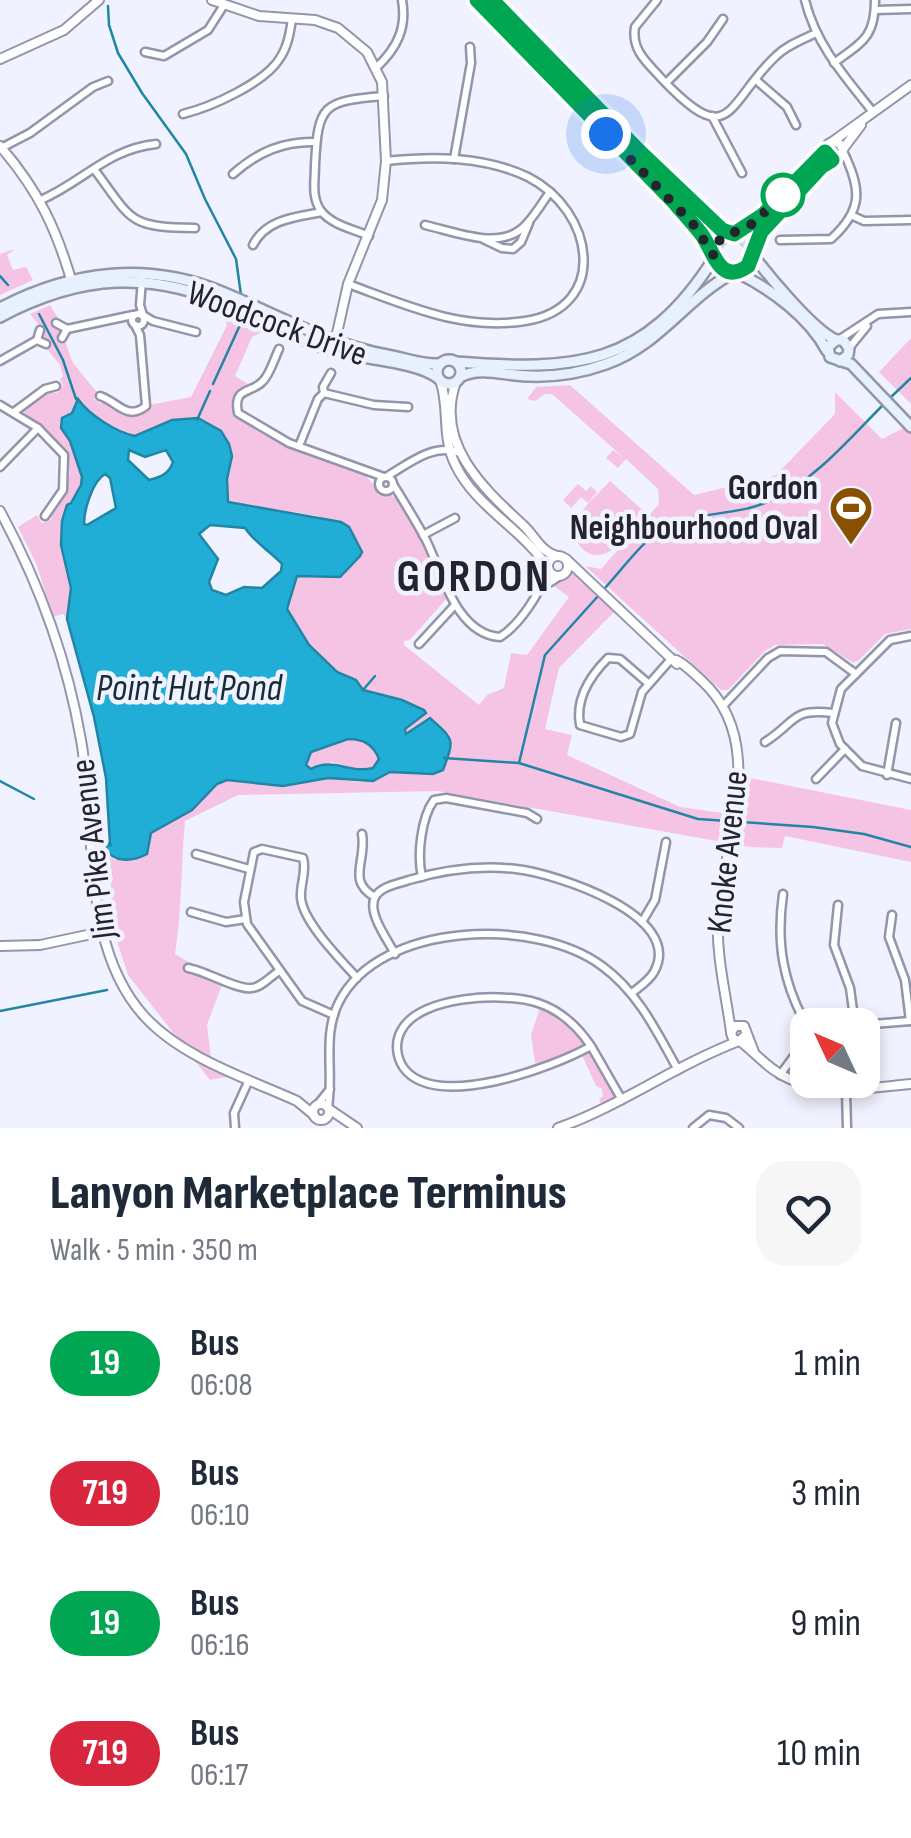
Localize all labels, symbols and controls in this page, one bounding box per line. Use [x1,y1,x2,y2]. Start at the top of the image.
your location [581,109,631,159]
unlabelled marker [762,174,804,216]
street label: Woodcock Drive [181,272,373,376]
place label: Gordon Neighbourhood Oval [570,467,818,550]
sports icon: Gordon Neighbourhood Oval [828,485,874,546]
district label: GORDON [397,550,551,605]
water label: Point Hut Pond [96,666,283,711]
street label: Jim Pike Avenue [62,757,126,942]
street label: Knoke Avenue [698,769,758,935]
north arrow [790,1008,880,1098]
map controls [790,1008,880,1098]
button: heart [756,1161,861,1266]
text: Lanyon Marketplace Terminus [50,1165,567,1222]
text: Walk · 5 min · 350 m [50,1231,258,1270]
text: Bus [190,1321,239,1366]
text: 1 min [794,1341,861,1386]
text: 19 [90,1342,120,1385]
text: 06:08 [190,1366,253,1405]
text: Bus [190,1451,239,1496]
text: 3 min [791,1471,861,1516]
text: 719 [82,1472,128,1515]
text: 06:10 [190,1496,250,1535]
text: Bus [190,1581,239,1626]
text: 9 min [790,1601,861,1646]
text: 19 [90,1602,120,1645]
text: 06:16 [190,1626,250,1665]
text: Bus [190,1711,239,1756]
text: 10 min [777,1731,861,1776]
text: 719 [82,1732,128,1775]
text: 06:17 [190,1756,248,1795]

